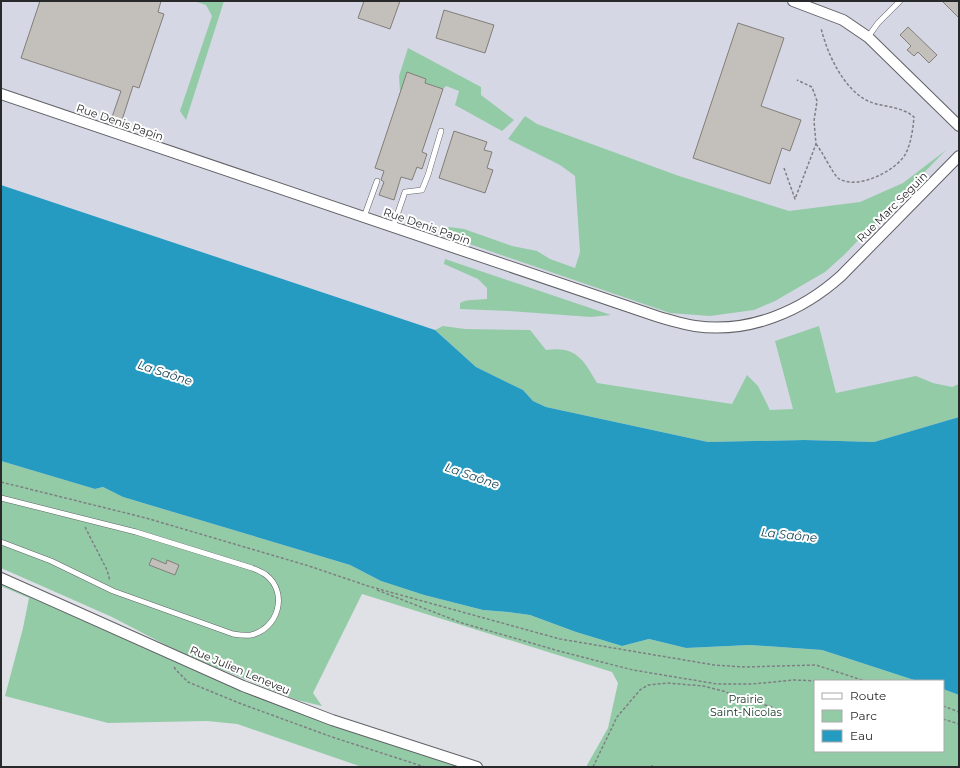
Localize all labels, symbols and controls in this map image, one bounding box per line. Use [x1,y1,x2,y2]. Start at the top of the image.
street label: Rue Denis Papin [75,101,165,143]
street label: Rue Marc Seguin [854,169,930,245]
street label: Rue Denis Papin [382,205,472,247]
water label: La Saône [136,357,194,388]
water label: La Saône [443,459,501,492]
water label: La Saône [760,524,818,545]
street label: Rue Julien Leneveu [188,643,292,697]
legend [814,680,944,752]
text: Route [850,688,886,703]
park label: Prairie Saint-Nicolas [710,692,783,719]
text: Parc [850,708,877,723]
text: Eau [850,728,873,743]

